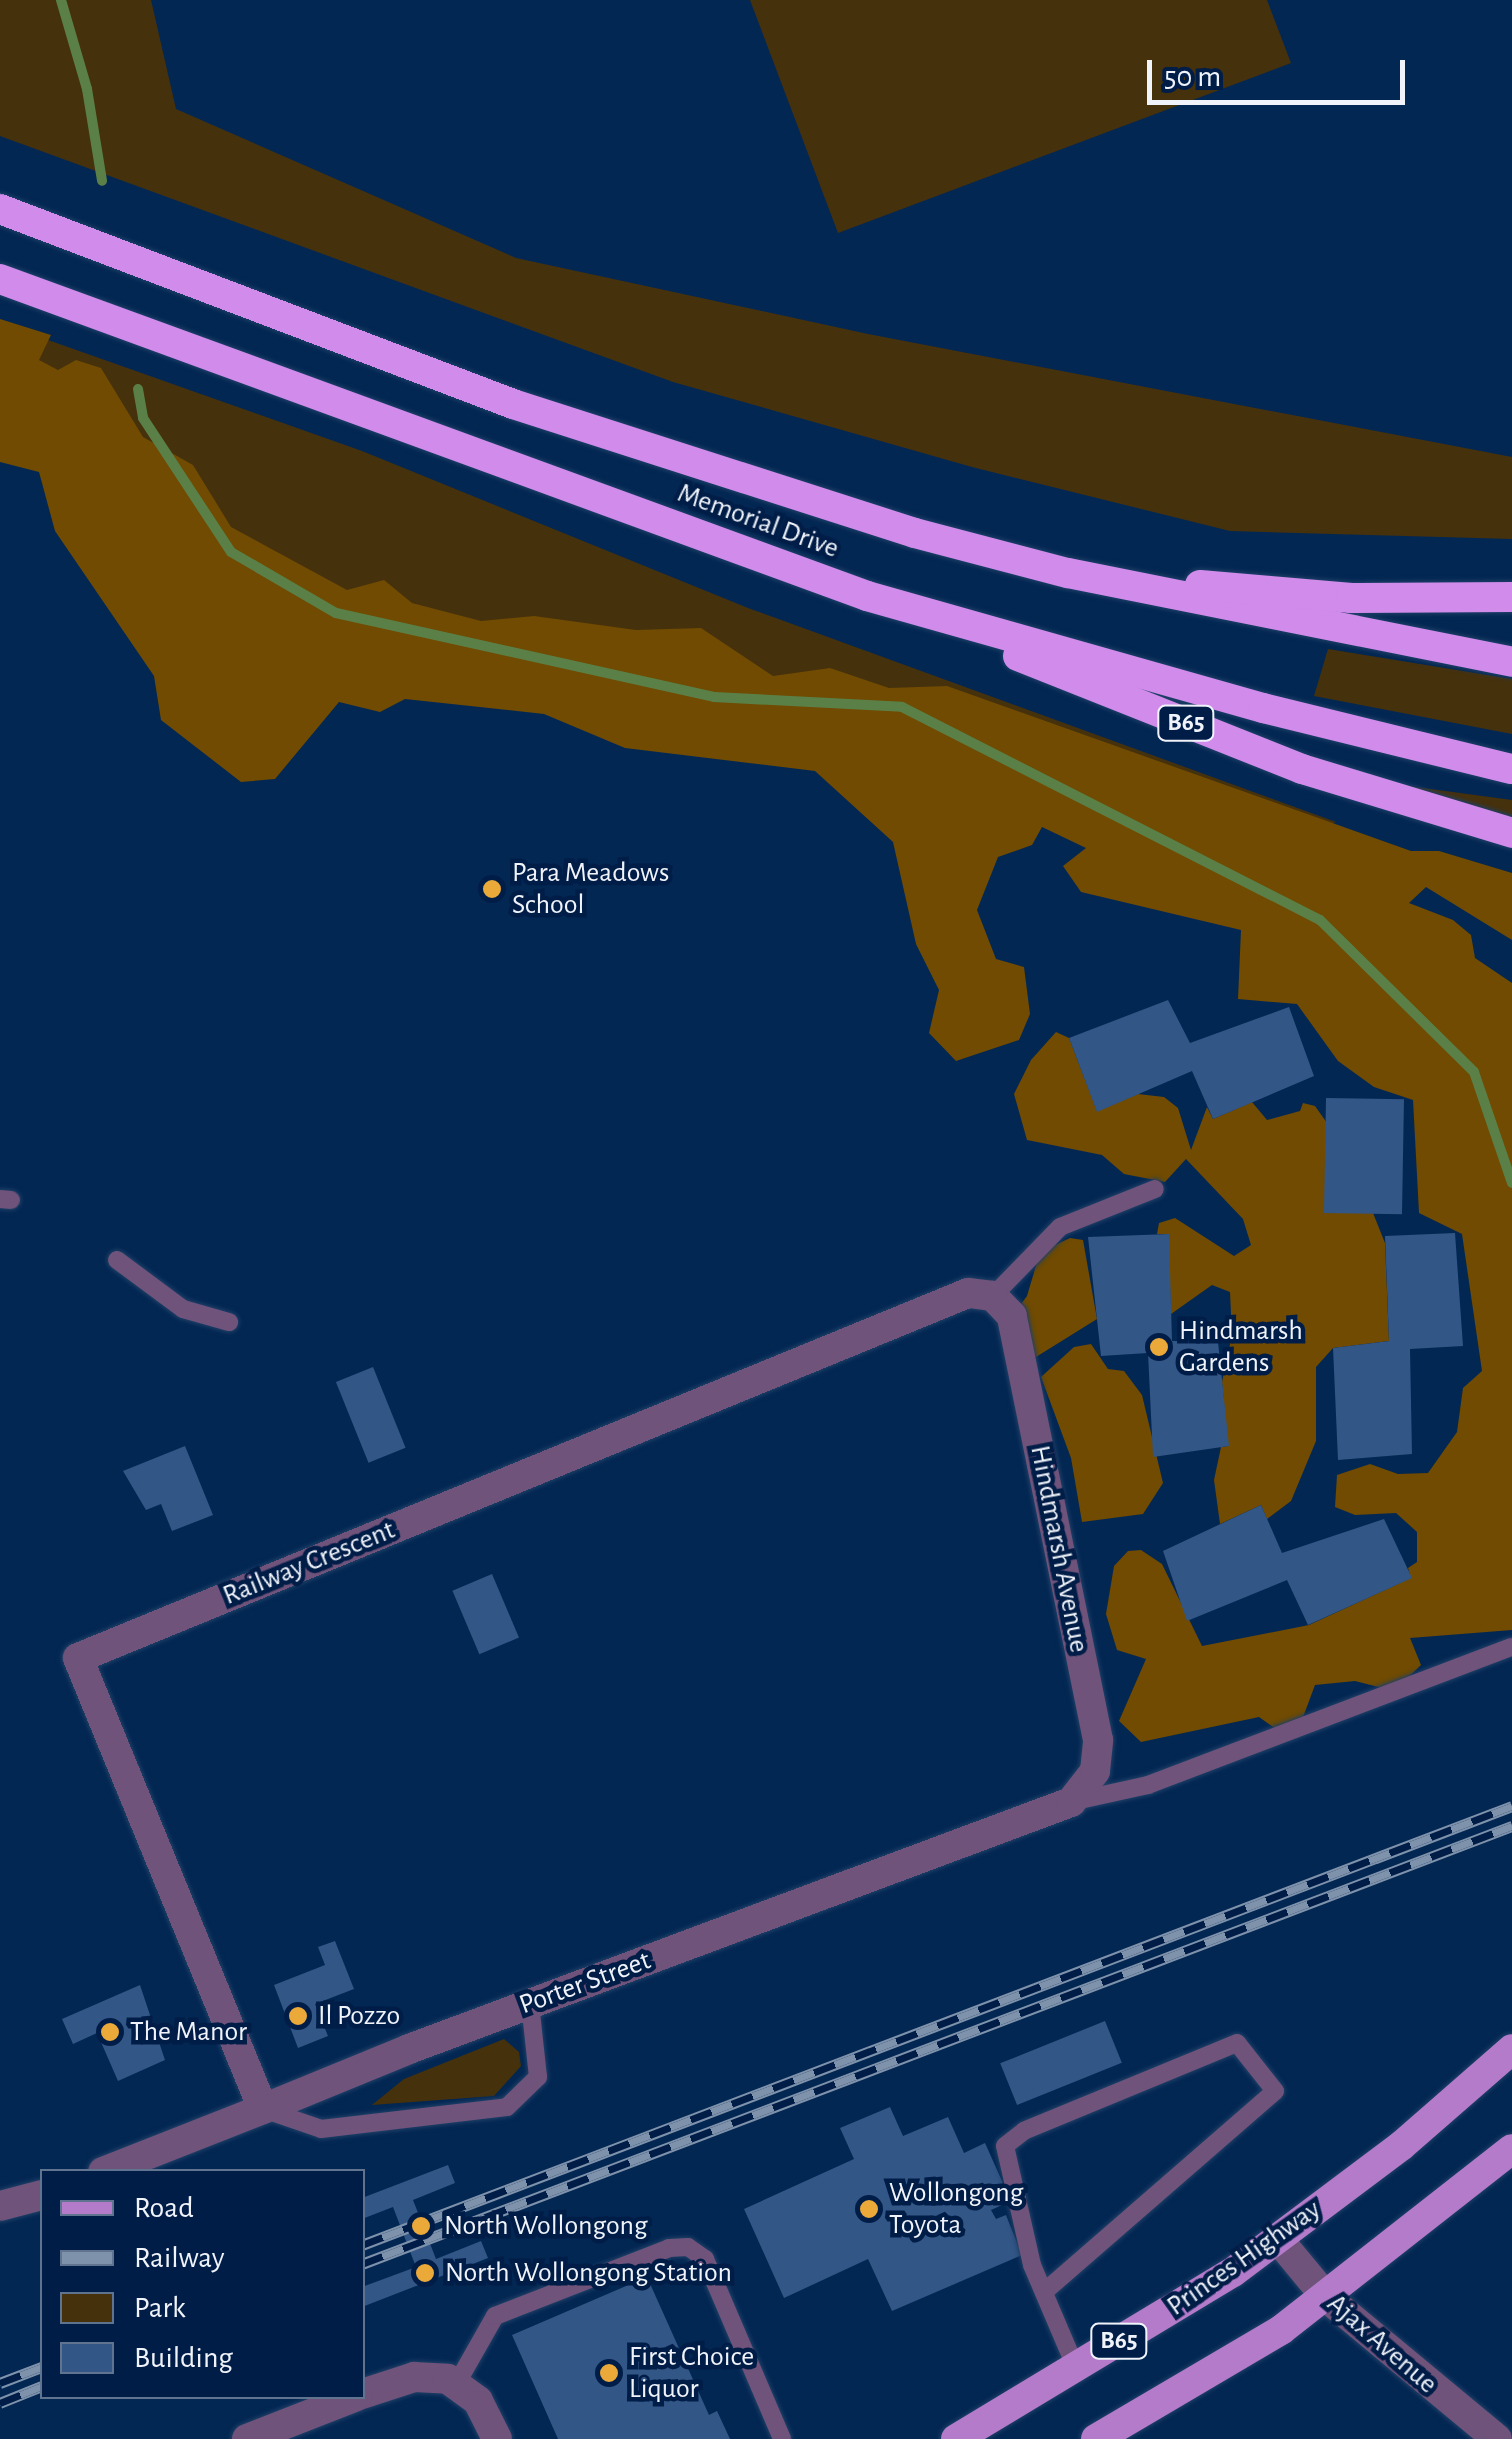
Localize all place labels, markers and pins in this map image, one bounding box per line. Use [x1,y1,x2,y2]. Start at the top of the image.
place label: Para Meadows School [512,856,669,922]
marker: Para Meadows School [481,878,503,900]
place label: Hindmarsh Gardens [1179,1314,1303,1380]
marker: Hindmarsh Gardens [1148,1336,1170,1358]
place label: Il Pozzo [318,1999,400,2033]
marker: Il Pozzo [287,2005,309,2027]
place label: The Manor [130,2015,247,2049]
marker: The Manor [99,2021,121,2043]
place label: Wollongong Toyota [889,2176,1023,2242]
marker: Wollongong Toyota [858,2198,880,2220]
place label: North Wollongong [444,2209,648,2243]
marker: North Wollongong [408,2213,434,2239]
place label: North Wollongong Station [445,2256,732,2290]
marker: North Wollongong Station [414,2262,436,2284]
place label: First Choice Liquor [629,2340,754,2406]
marker: First Choice Liquor [598,2362,620,2384]

